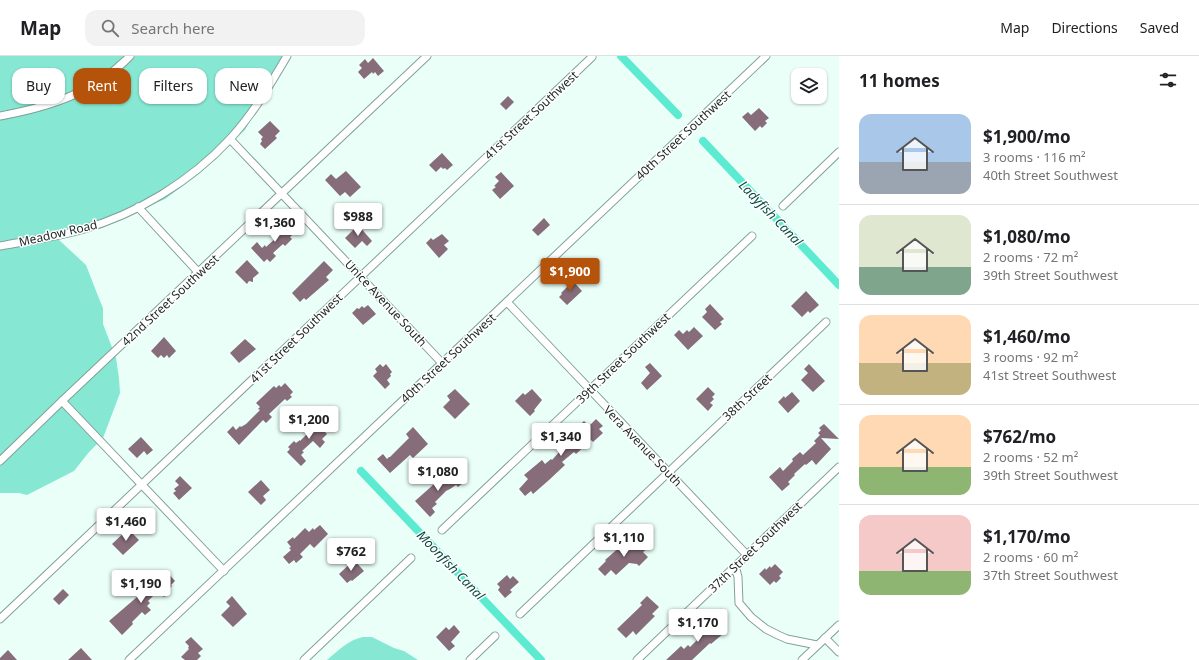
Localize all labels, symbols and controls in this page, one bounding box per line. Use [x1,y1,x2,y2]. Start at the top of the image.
search box [85,10,365,46]
text: Map [20,15,61,41]
icon: search [99,17,121,39]
text: Search here [131,18,215,38]
text: Map [1000,18,1029,37]
text: Directions [1051,18,1118,37]
text: Saved [1140,18,1179,37]
street label: 41st Street Southwest [480,66,582,163]
chip: Buy [12,68,65,104]
chip: Rent [73,68,131,104]
chip: Filters [139,68,207,104]
chip: New [215,68,272,104]
map controls [791,68,827,104]
button: layers [791,68,827,104]
text: 11 homes [859,69,940,92]
icon: filters [1157,69,1179,91]
street label: 40th Street Southwest [632,86,735,184]
text: $1,900/mo [983,125,1071,148]
icon: home [891,130,939,178]
text: 3 rooms · 116 m² [983,148,1086,166]
text: 40th Street Southwest [983,166,1118,184]
water label: Ladyfish Canal [735,176,807,250]
pin: $988 [334,203,382,237]
text: $988 [343,207,373,225]
pin: $1,360 [242,209,308,243]
text: $1,360 [255,213,295,231]
street label: Meadow Road [17,216,99,250]
text: $1,080/mo [983,225,1071,248]
icon: home [891,231,939,279]
text: 2 rooms · 72 m² [983,248,1078,266]
street label: 42nd Street Southwest [118,250,223,350]
street label: Unice Avenue South [341,256,431,350]
pin: $1,900 [537,258,603,292]
text: $1,900 [550,262,590,280]
text: 39th Street Southwest [983,266,1118,284]
street label: 41st Street Southwest [246,289,347,387]
street label: 39th Street Southwest [572,308,674,407]
street label: 40th Street Southwest [397,309,500,407]
text: $1,460/mo [983,325,1071,348]
icon: home [891,331,939,379]
text: 3 rooms · 92 m² [983,348,1078,366]
text: 41st Street Southwest [983,366,1116,384]
street label: 38th Street [718,369,776,424]
street label: Vera Avenue South [600,402,686,490]
pin: $1,200 [276,406,342,440]
text: $1,200 [289,410,329,428]
pin: $1,340 [528,423,594,457]
text: $762/mo [983,425,1056,448]
text: $1,340 [541,427,581,445]
icon: home [891,431,939,479]
text: 2 rooms · 52 m² [983,448,1078,466]
pin: $1,080 [405,458,471,492]
text: $1,080 [418,462,458,480]
text: 39th Street Southwest [983,466,1118,484]
street label: 37th Street Southwest [704,497,806,596]
pin: $1,460 [93,508,159,542]
text: $1,460 [106,512,146,530]
pin: $1,110 [591,524,657,558]
text: $1,170/mo [983,525,1071,548]
water label: Moonfish Canal [413,526,489,604]
text: $1,110 [604,528,644,546]
icon: home [891,531,939,579]
pin: $762 [327,538,375,572]
text: $762 [336,542,366,560]
text: 2 rooms · 60 m² [983,548,1078,566]
text: 37th Street Southwest [983,566,1118,584]
pin: $1,190 [108,570,174,604]
text: $1,190 [121,574,161,592]
pin: $1,170 [665,609,731,643]
text: $1,170 [678,613,718,631]

